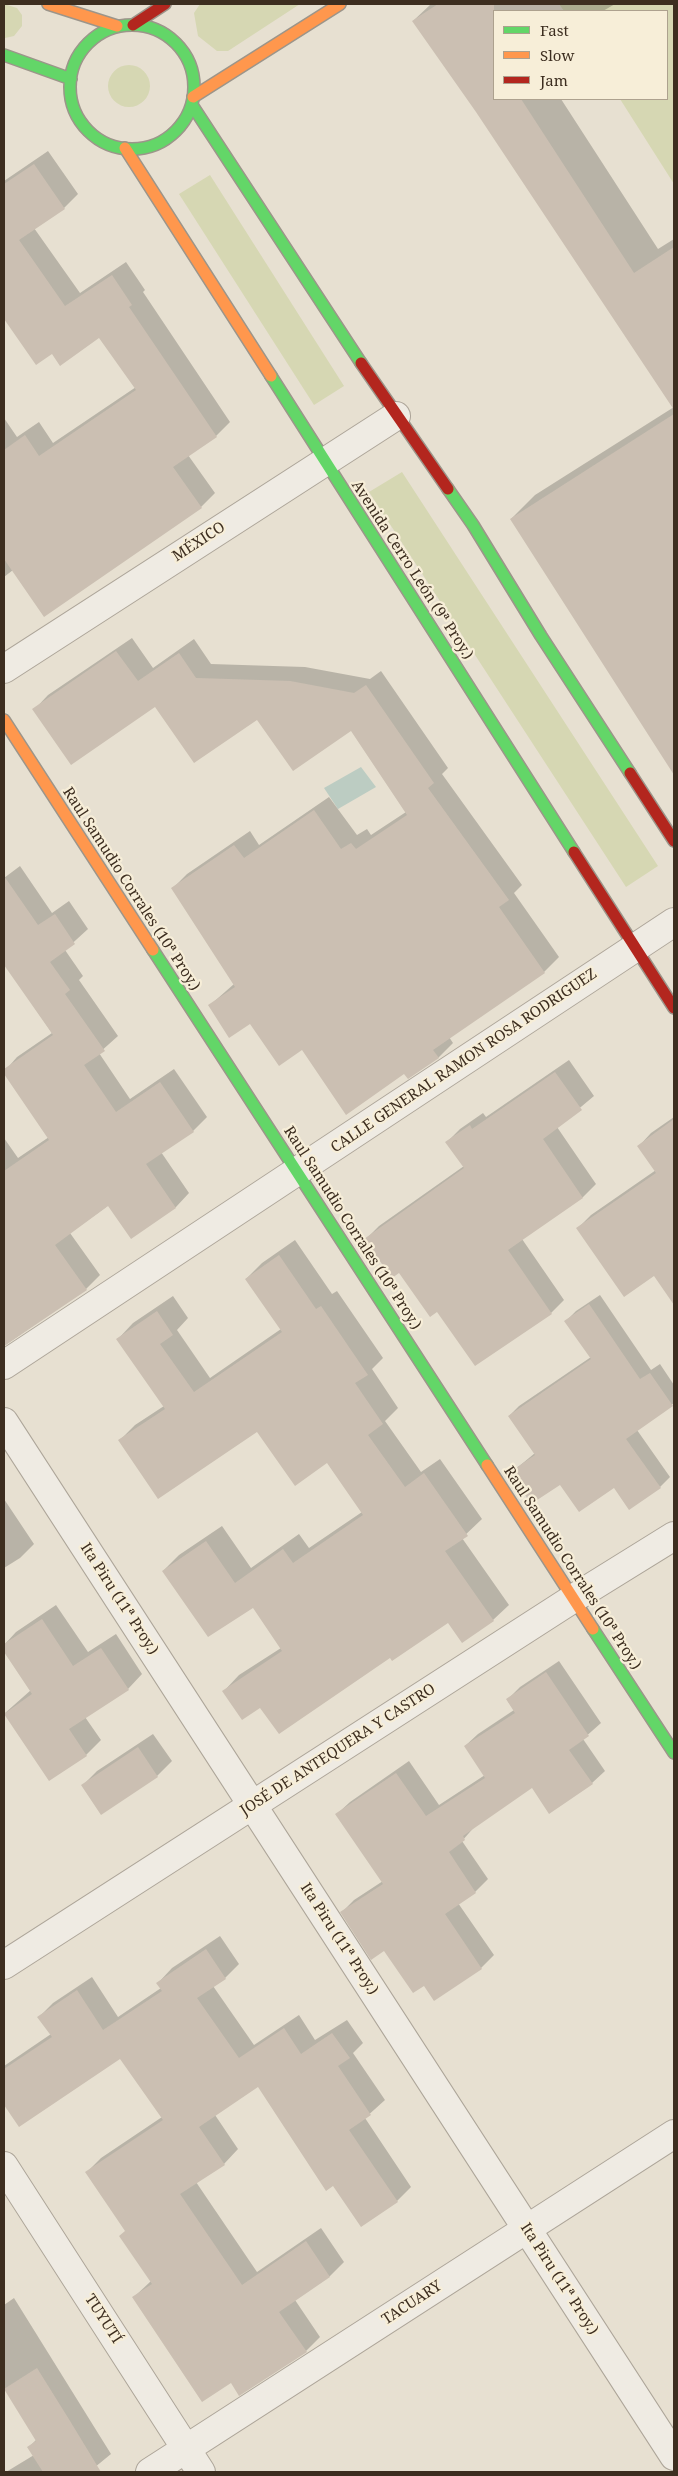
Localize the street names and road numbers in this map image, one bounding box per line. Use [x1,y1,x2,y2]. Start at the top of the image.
street label: Avenida Cerro León (9ª Proy.) [347,477,477,663]
street label: MÉXICO [169,518,229,566]
street label: Raul Samudio Corrales (10ª Proy.) [58,784,204,994]
street label: CALLE GENERAL RAMON ROSA RODRIGUEZ [328,965,600,1157]
street label: Raul Samudio Corrales (10ª Proy.) [279,1123,425,1333]
street label: Raul Samudio Corrales (10ª Proy.) [499,1463,645,1673]
street label: Ita Piru (11ª Proy.) [76,1540,162,1658]
street label: JOSÉ DE ANTEQUERA Y CASTRO [237,1680,439,1820]
street label: Ita Piru (11ª Proy.) [296,1880,382,1998]
street label: Ita Piru (11ª Proy.) [516,2220,602,2338]
street label: TACUARY [379,2277,445,2329]
street label: TUYUTÍ [81,2291,125,2347]

